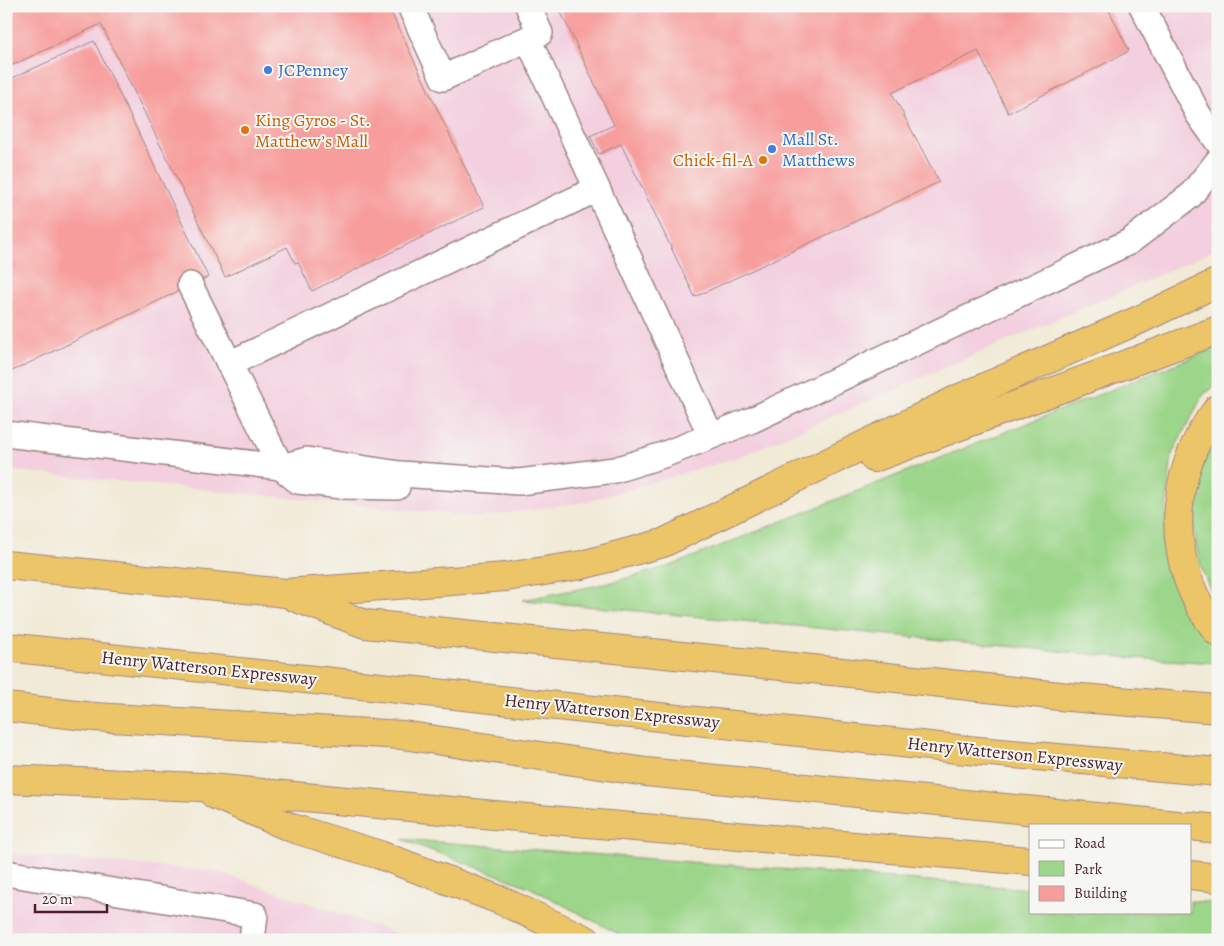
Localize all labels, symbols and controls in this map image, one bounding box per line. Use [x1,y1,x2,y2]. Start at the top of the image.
place label: JCPenney [278,58,349,82]
marker: JCPenney [262,64,274,76]
place label: King Gyros - St. Matthew’s Mall [255,108,371,153]
marker: King Gyros - St. Matthew’s Mall [239,124,251,136]
place label: Mall St. Matthews [782,127,855,172]
marker: Mall St. Matthews [766,143,778,155]
place label: Chick-fil-A [673,148,753,172]
marker: Chick-fil-A [757,154,769,166]
street label: Henry Watterson Expressway [100,645,319,691]
street label: Henry Watterson Expressway [503,688,722,734]
street label: Henry Watterson Expressway [906,731,1125,777]
legend [1029,824,1192,914]
text: Road [1074,833,1106,853]
text: Park [1074,859,1103,879]
scale bar [35,881,108,913]
text: Building [1074,883,1127,903]
text: 20 m [42,889,73,909]

